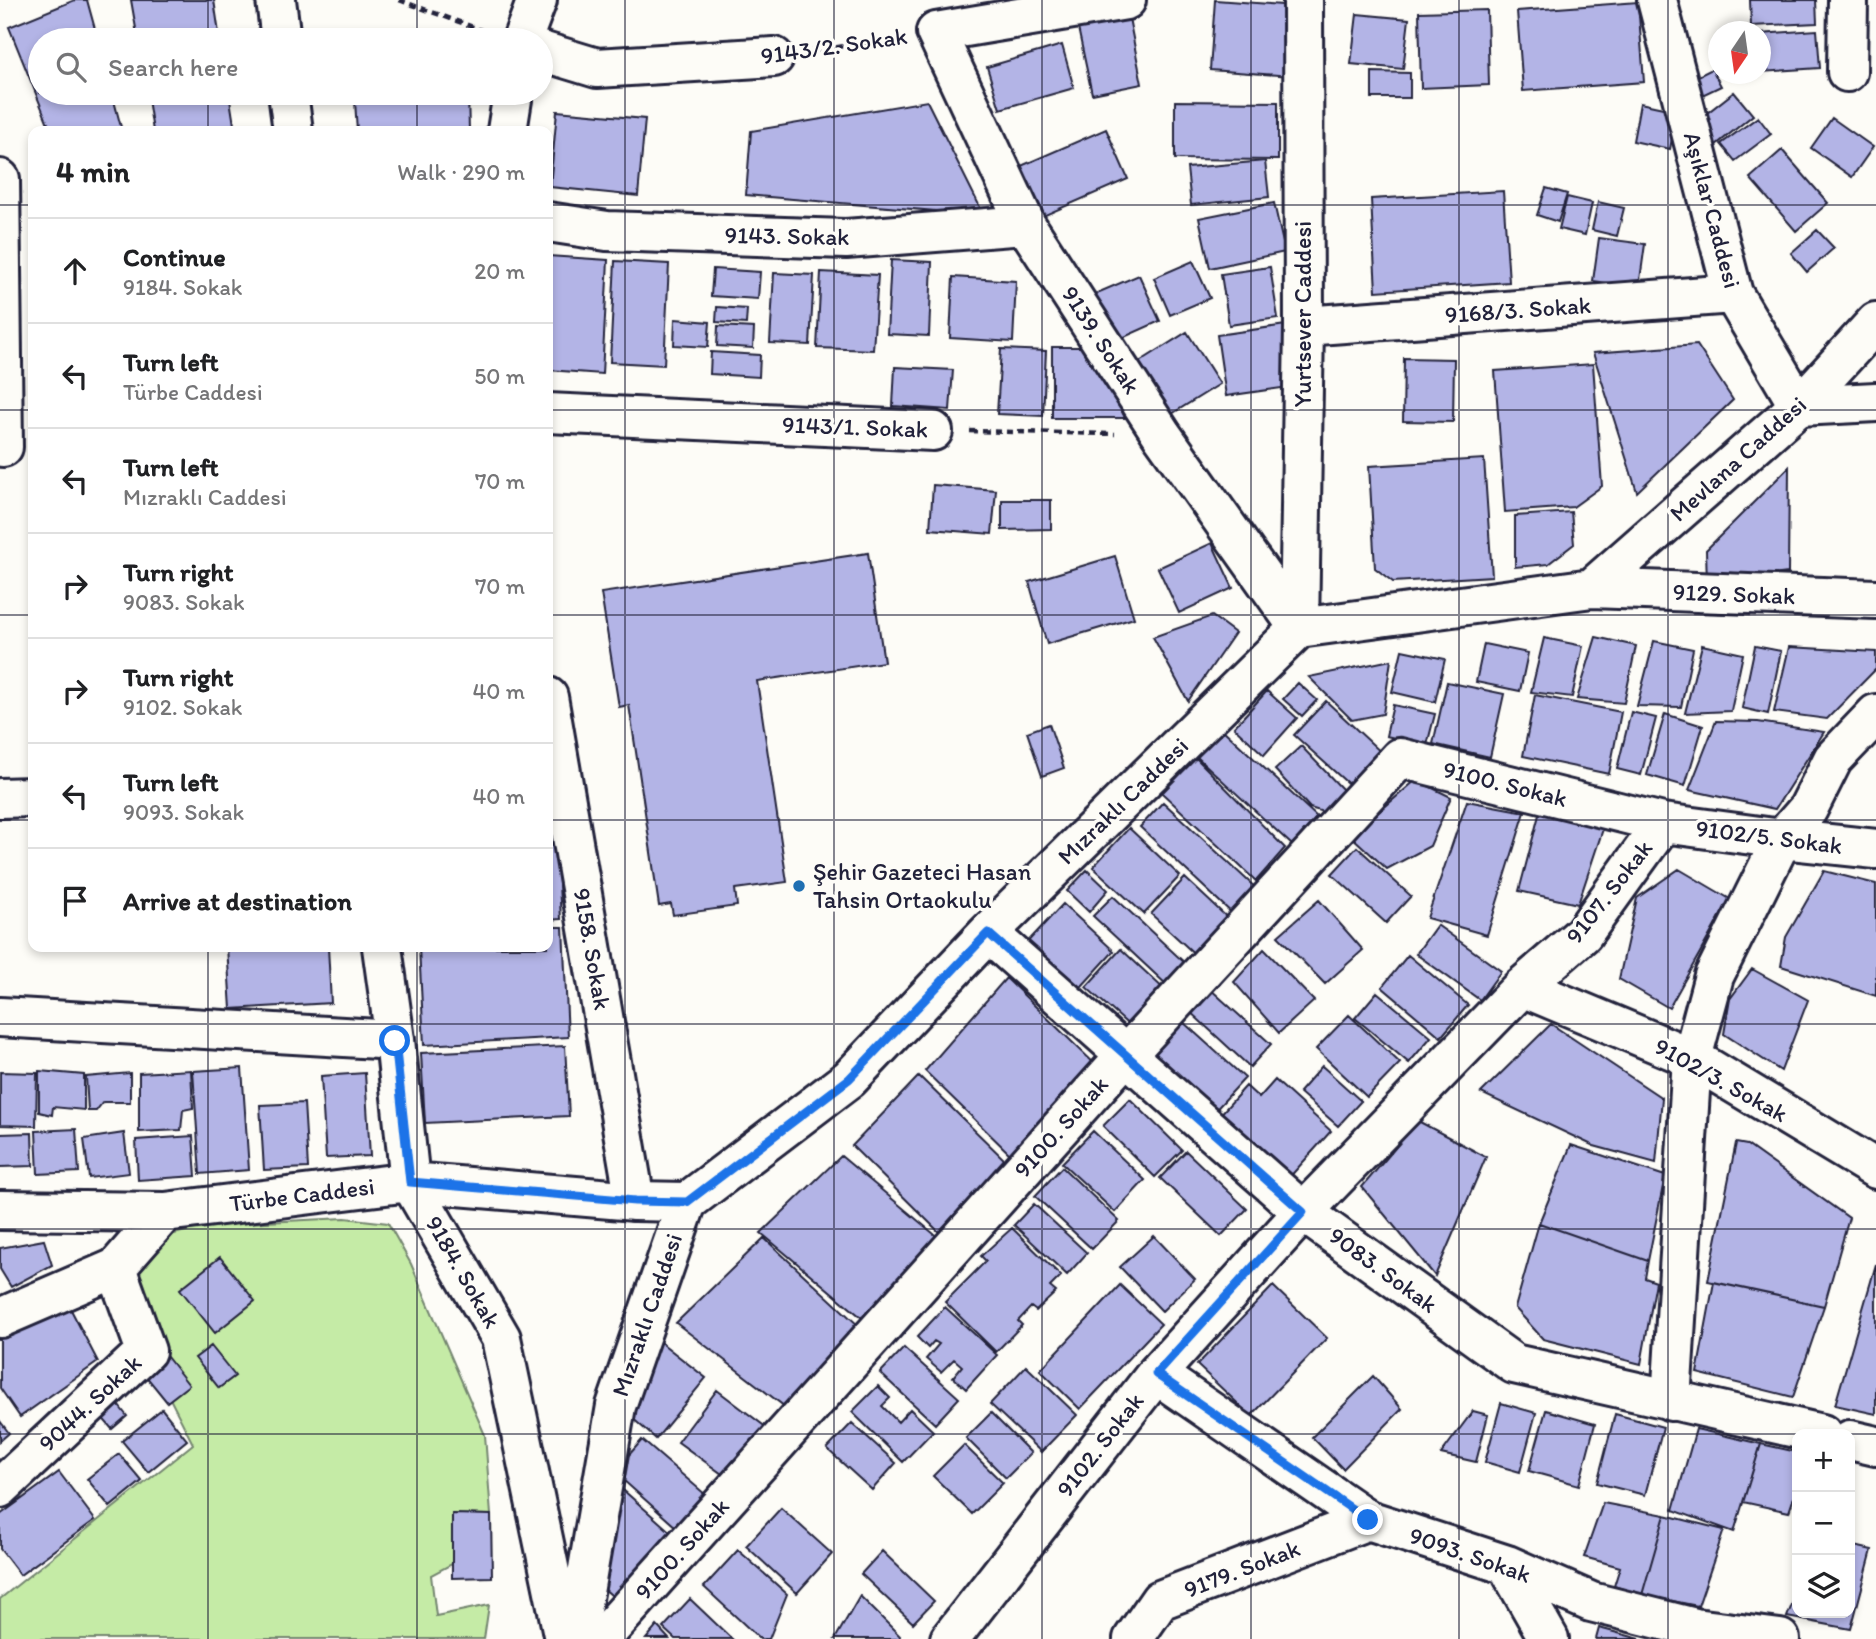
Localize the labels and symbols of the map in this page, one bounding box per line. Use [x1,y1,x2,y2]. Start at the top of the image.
street label: 9143/2. Sokak [759,21,909,70]
north arrow [1708,21,1771,84]
street label: Aşıklar Caddesi [1678,129,1747,291]
street label: 9143. Sokak [724,220,850,251]
street label: Yurtsever Caddesi [1288,221,1317,407]
street label: 9139. Sokak [1056,280,1147,399]
street label: 9168/3. Sokak [1444,290,1592,329]
street label: Mevlana Caddesi [1663,390,1812,528]
street label: 9143/1. Sokak [782,409,928,444]
street label: 9129. Sokak [1672,577,1796,610]
street label: Mızraklı Caddesi [1051,731,1194,870]
street label: 9100. Sokak [1440,754,1570,813]
street label: 9102/5. Sokak [1694,813,1844,860]
street label: 9107. Sokak [1559,834,1658,949]
place label: Şehir Gazeteci Hasan Tahsin Ortaokulu [813,857,1032,914]
marker: Şehir Gazeteci Hasan Tahsin Ortaokulu [791,878,807,894]
street label: 9158. Sokak [568,886,617,1012]
route start [379,1025,410,1056]
street label: 9102/3. Sokak [1650,1031,1793,1128]
street label: 9100. Sokak [1007,1070,1114,1183]
street label: Türbe Caddesi [228,1171,376,1218]
street label: 9184. Sokak [420,1210,507,1333]
street label: 9083. Sokak [1323,1221,1443,1319]
street label: Mızraklı Caddesi [605,1229,688,1400]
street label: 9044. Sokak [32,1348,147,1457]
street label: 9102. Sokak [1050,1387,1149,1503]
street label: 9100. Sokak [628,1492,735,1605]
route end [1352,1504,1383,1535]
street label: 9093. Sokak [1406,1520,1535,1589]
street label: 9179. Sokak [1180,1533,1304,1604]

